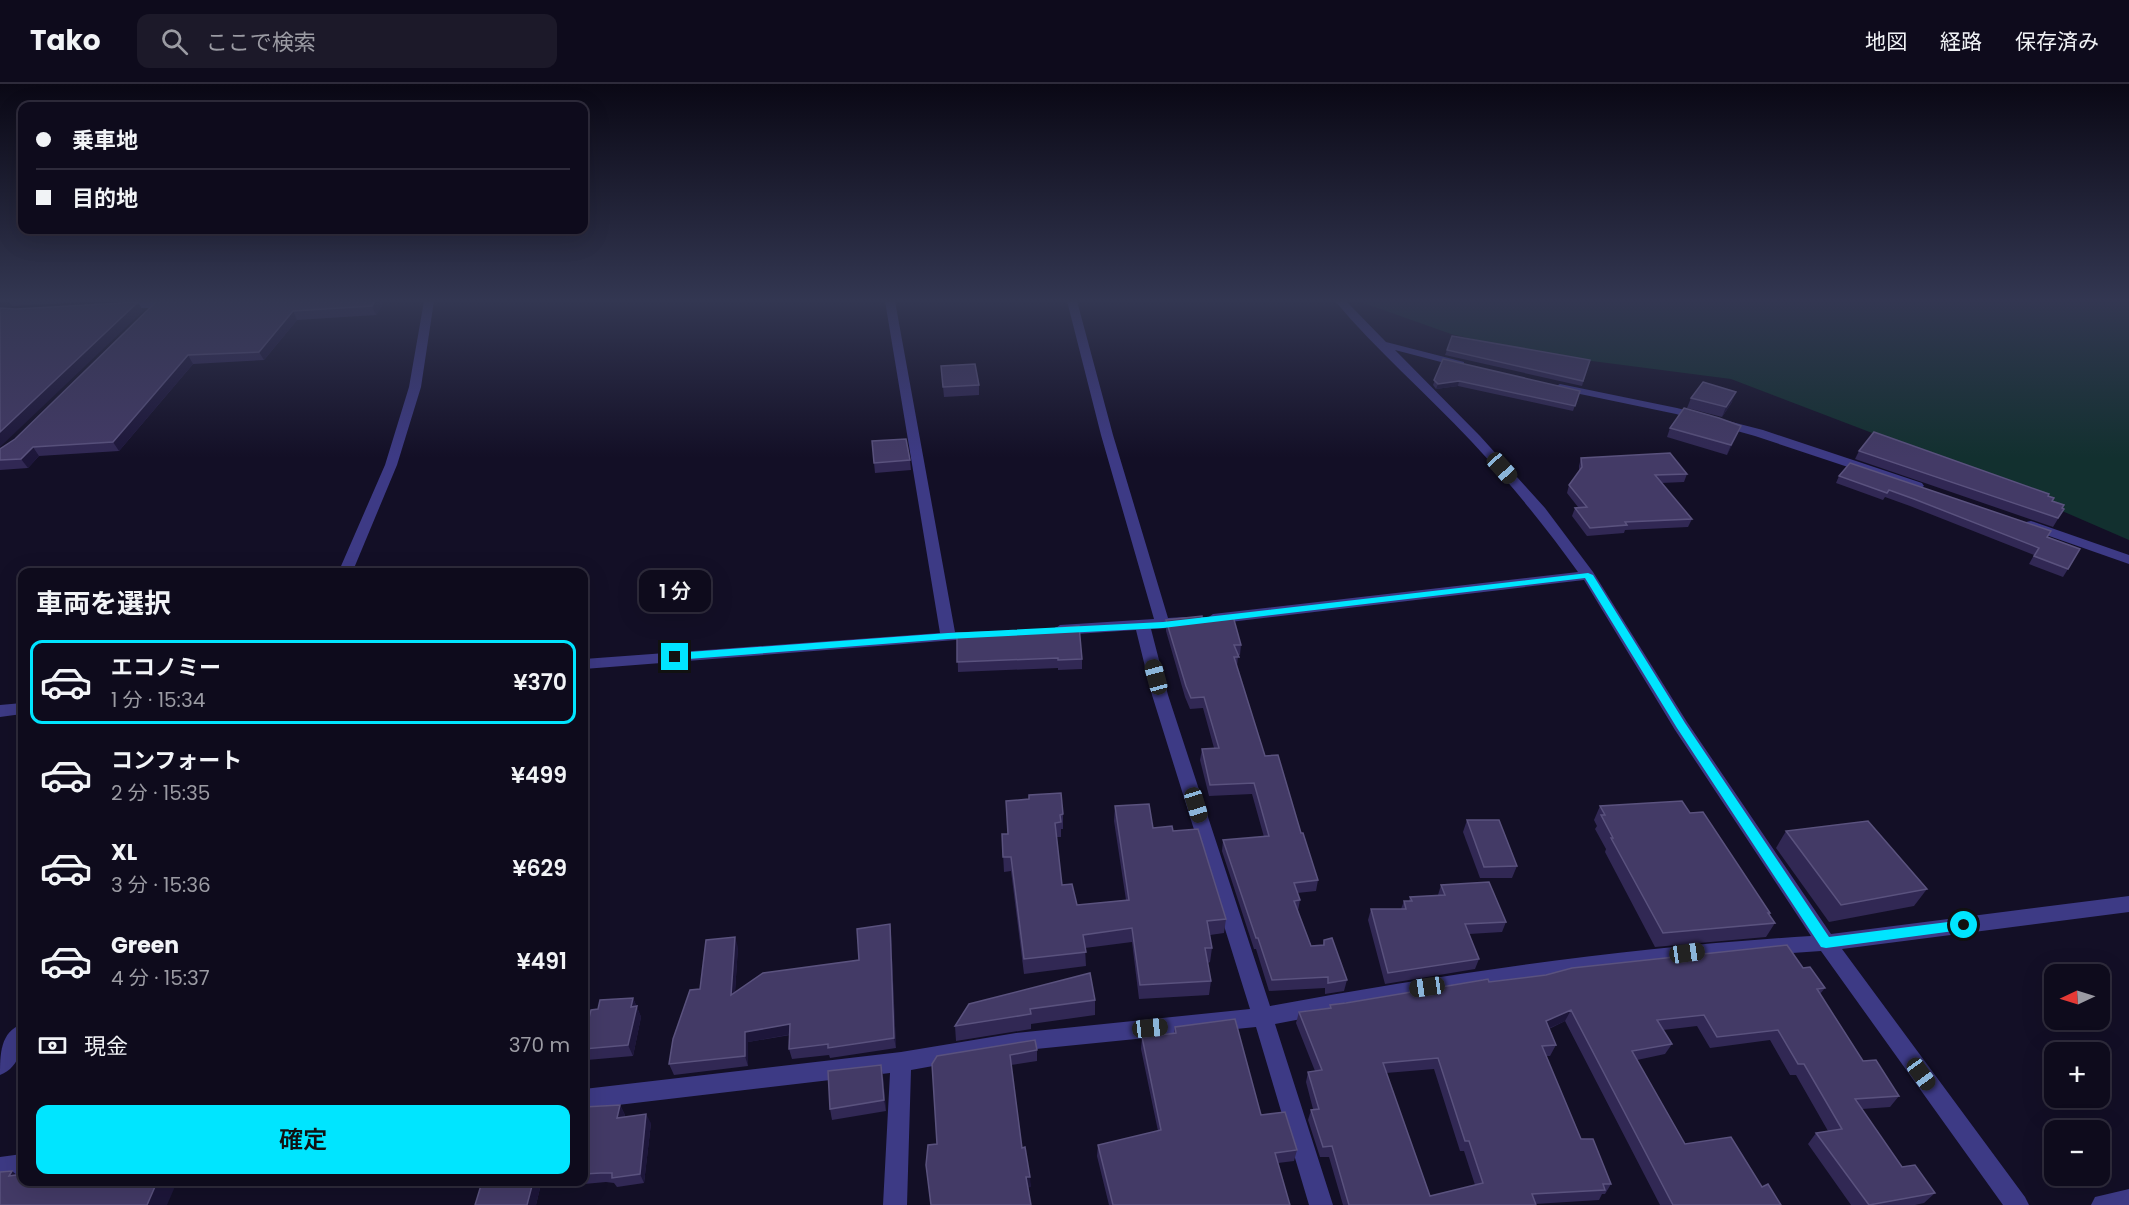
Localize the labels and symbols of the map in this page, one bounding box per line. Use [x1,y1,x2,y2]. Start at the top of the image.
car [1483,449,1521,487]
callout: 1 分 [639,570,711,612]
route end [661,643,688,670]
car [1143,657,1169,697]
car [1182,785,1210,825]
route start [1950,911,1977,938]
car [1668,942,1706,964]
north arrow [2044,964,2110,1030]
car [1408,976,1446,998]
car [1131,1017,1169,1039]
car [1903,1054,1939,1094]

